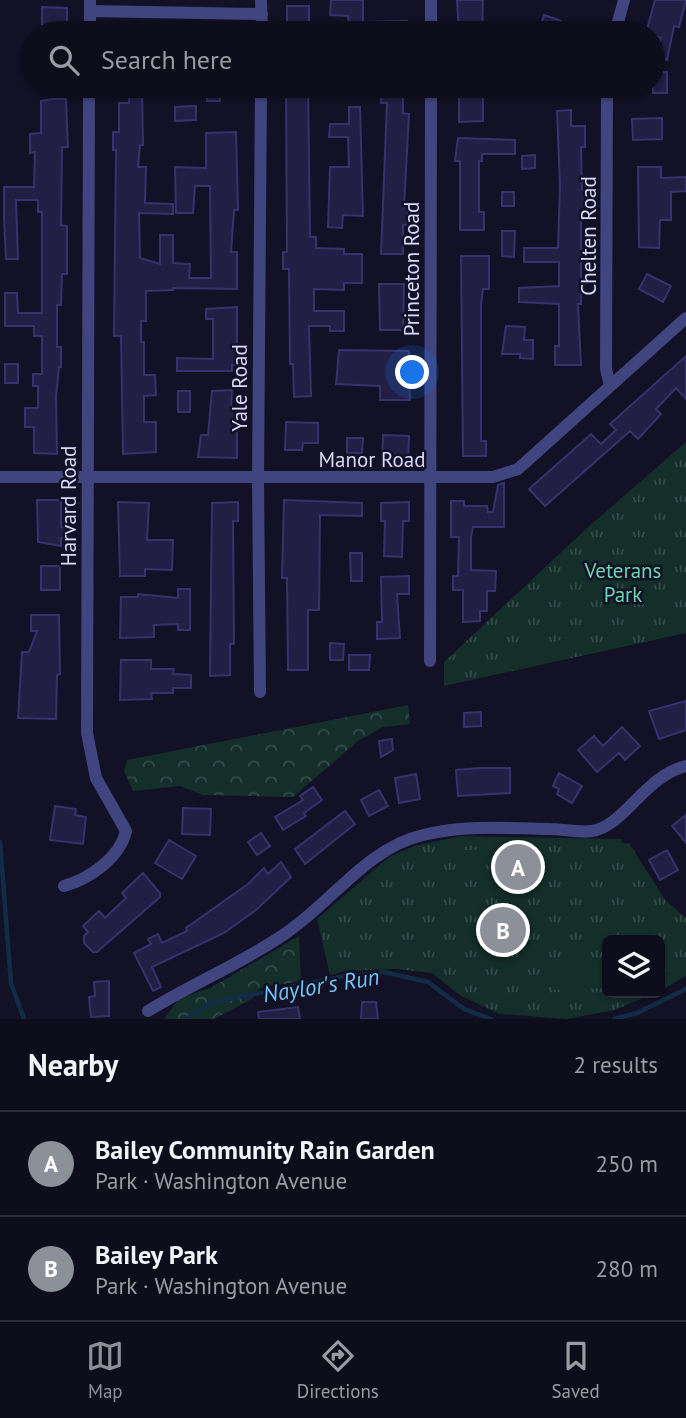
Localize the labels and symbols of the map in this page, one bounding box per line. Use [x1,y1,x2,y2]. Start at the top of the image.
street label: Chelten Road [575,176,602,296]
street label: Princeton Road [398,202,425,336]
street label: Yale Road [226,344,253,432]
your location [395,355,429,389]
street label: Harvard Road [55,446,82,566]
street label: Manor Road [319,446,425,473]
park label: Veterans Park [584,557,661,608]
pin: A [495,841,541,893]
pin: B [480,904,526,956]
water label: Naylor's Run [261,961,381,1009]

